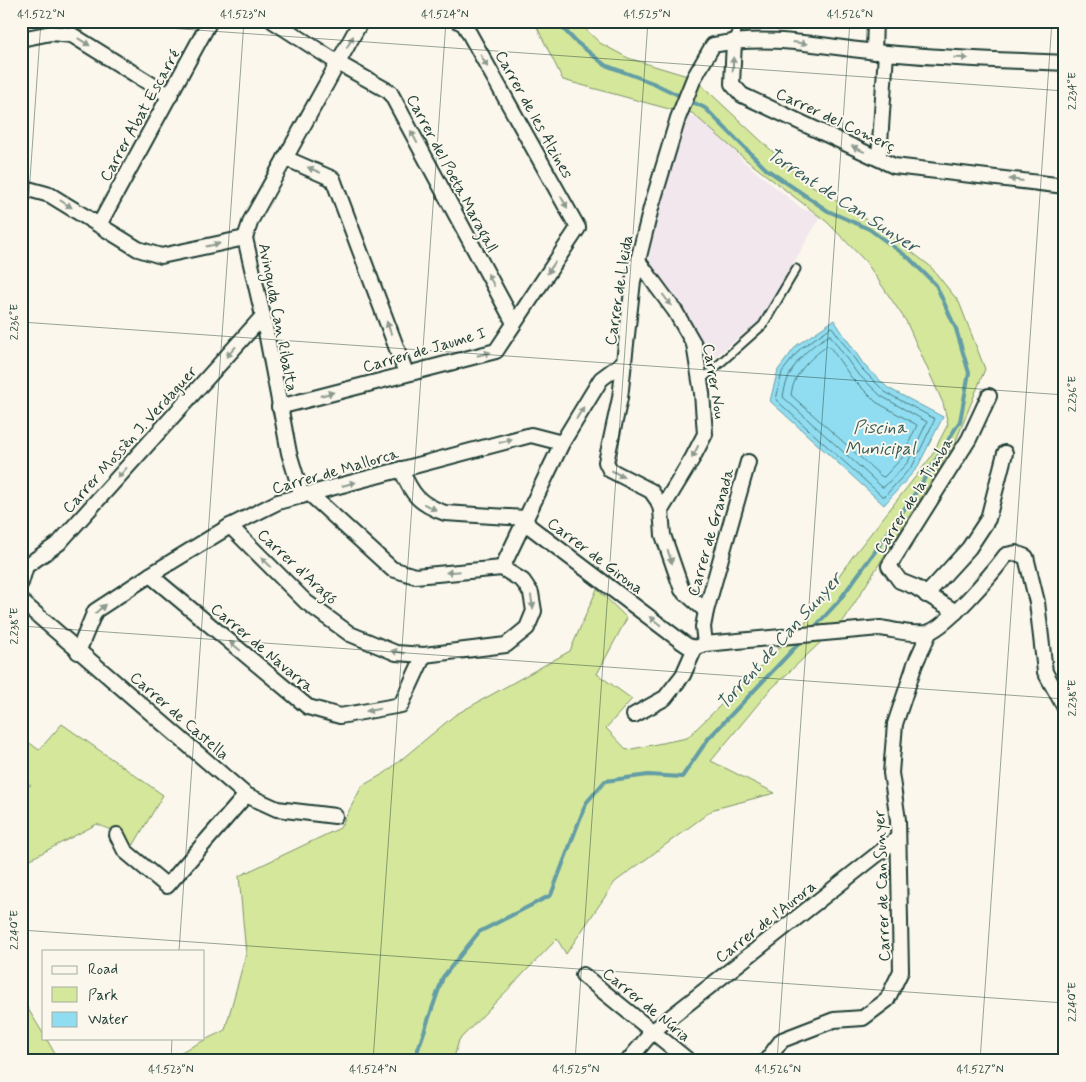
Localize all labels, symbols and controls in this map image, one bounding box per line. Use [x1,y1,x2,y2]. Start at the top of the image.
text: 41.522°N [17,7,65,23]
text: 41.523°N [220,7,266,23]
text: 41.524°N [421,7,469,23]
text: 41.525°N [623,7,671,23]
text: 41.526°N [827,7,873,23]
one-way arrow [345,35,354,49]
one-way arrow [78,38,91,47]
one-way arrow [792,39,808,47]
street label: Carrer Abat Escarré [95,46,185,186]
street label: Carrer de les Alzines [490,47,578,182]
one-way arrow [480,54,489,67]
one-way arrow [954,54,970,62]
one-way arrow [729,56,737,72]
text: 2.234°E [1065,72,1081,110]
street label: Carrer del Comerç [772,83,899,158]
street label: Carrer del Poeta Maragall [400,91,502,257]
one-way arrow [410,130,418,145]
water label: Torrent de Can Sunyer [762,143,925,260]
one-way arrow [851,145,865,153]
one-way arrow [307,166,321,174]
one-way arrow [1008,176,1024,184]
one-way arrow [560,195,568,210]
one-way arrow [59,200,72,209]
street label: Carrer de Lleida [600,234,639,347]
one-way arrow [206,241,221,249]
street label: Avinguda Can Ribalta [252,241,302,394]
one-way arrow [546,262,556,275]
one-way arrow [487,273,495,288]
one-way arrow [662,293,672,307]
text: 2.236°E [7,304,23,340]
one-way arrow [384,321,392,335]
street label: Carrer de Jaume I [360,323,489,378]
street label: Carrer Nou [697,342,730,420]
one-way arrow [225,346,236,359]
one-way arrow [476,349,491,357]
street label: Carrer Mossèn J. Verdaguer [58,361,202,518]
text: 2.236°E [1065,376,1081,412]
one-way arrow [319,390,334,398]
one-way arrow [576,406,585,419]
water label: Piscina Municipal [845,416,917,461]
street label: Carrer de la Timba [870,433,959,558]
one-way arrow [498,437,513,445]
street label: Carrer de Mallorca [270,443,401,500]
one-way arrow [691,445,699,459]
one-way arrow [116,466,128,478]
street label: Carrer de Granada [683,466,740,599]
one-way arrow [610,470,625,478]
one-way arrow [342,479,357,487]
one-way arrow [423,503,437,511]
street label: Carrer de Girona [543,513,648,599]
street label: Carrer d'Aragó [252,524,342,611]
one-way arrow [667,550,674,565]
one-way arrow [260,556,272,568]
water label: Torrent de Can Sunyer [712,566,849,715]
one-way arrow [445,568,461,576]
one-way arrow [529,595,537,611]
street label: Carrer de Navarra [206,599,318,698]
one-way arrow [94,604,107,615]
text: 2.238°E [7,607,23,645]
one-way arrow [649,616,662,627]
one-way arrow [228,640,241,651]
one-way arrow [391,648,406,656]
street label: Carrer de Castella [125,667,233,765]
text: 2.238°E [1065,679,1081,717]
one-way arrow [365,707,381,715]
street label: Carrer de Can Sunyer [869,810,896,962]
street label: Carrer de l'Aurora [711,876,821,968]
text: 2.240°E [7,910,23,950]
legend [42,950,205,1040]
text: Road [88,960,118,980]
street label: Carrer de Núria [598,963,694,1047]
text: 2.240°E [1065,982,1081,1022]
text: Park [88,986,118,1006]
text: Water [88,1010,128,1030]
text: 41.523°N [148,1062,194,1078]
text: 41.524°N [349,1062,397,1078]
text: 41.525°N [552,1062,600,1078]
text: 41.526°N [755,1062,801,1078]
text: 41.527°N [956,1062,1004,1078]

